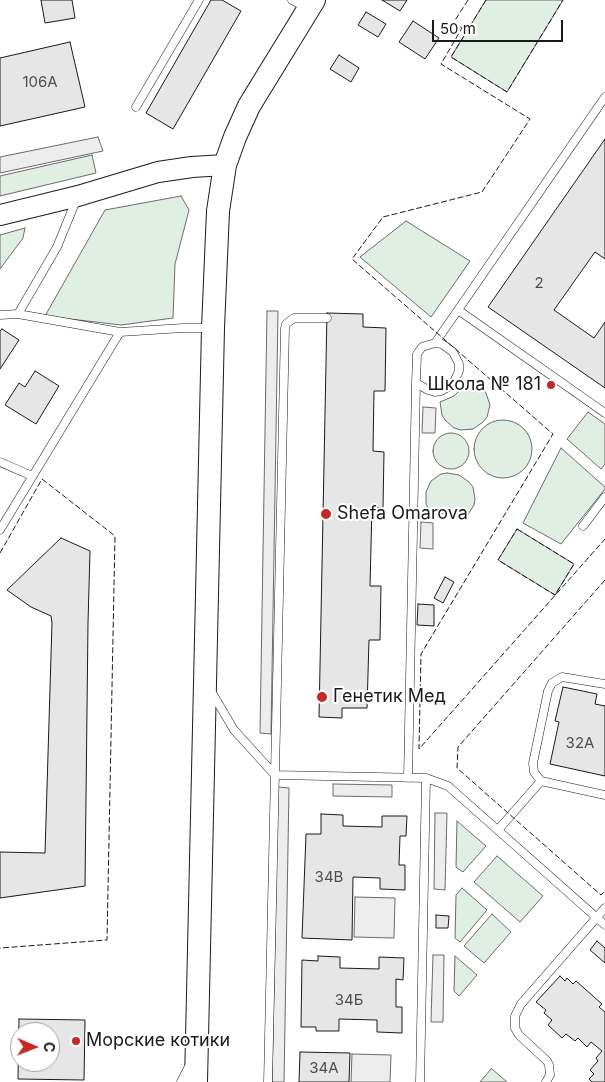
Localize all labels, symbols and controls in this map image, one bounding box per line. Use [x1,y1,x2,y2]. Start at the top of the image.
scale bar [435,10,566,42]
text: 50 m [440,19,476,38]
house number: 106А [22,73,58,91]
house number: 2 [534,274,544,292]
place label: Школа № 181 [428,374,541,396]
marker: Школа № 181 [545,379,557,391]
place label: Shefa Omarova [337,503,468,525]
marker: Shefa Omarova [319,507,333,521]
place label: Генетик Мед [333,686,446,708]
marker: Генетик Мед [315,690,329,704]
house number: 32А [566,734,594,752]
house number: 34В [315,868,343,886]
house number: 34Б [335,991,363,1009]
north arrow [10,1022,60,1072]
place label: Морские котики [86,1030,230,1052]
marker: Морские котики [70,1035,82,1047]
text: С [41,1042,58,1053]
house number: 34А [309,1059,339,1077]

